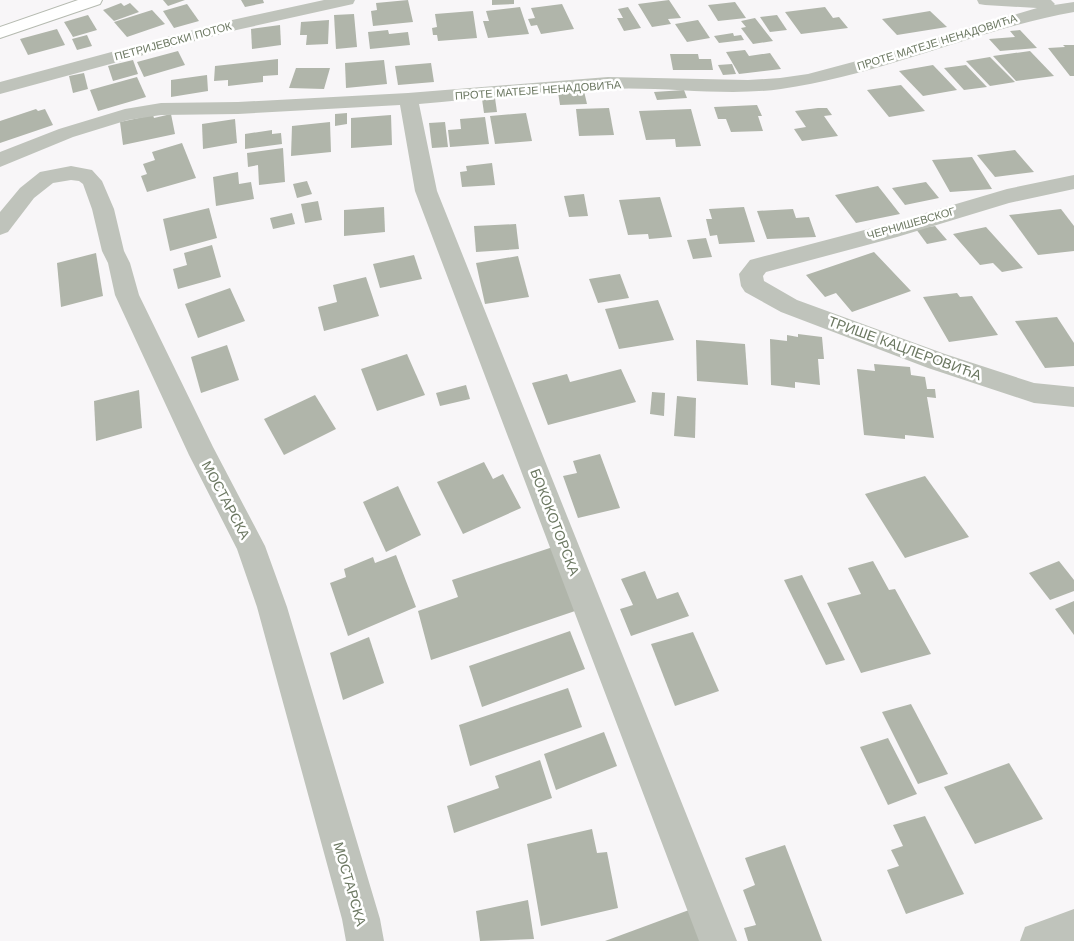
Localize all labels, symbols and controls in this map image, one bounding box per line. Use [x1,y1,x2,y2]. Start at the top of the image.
street label: ПРОТЕ МАТЕЈЕ НЕНАДОВИЋА [856,12,1019,73]
street label: ПЕТРИЈЕВСКИ ПОТОК [113,19,234,63]
street label: ПРОТЕ МАТЕЈЕ НЕНАДОВИЋА [455,78,622,103]
street label: ЧЕРНИШЕВСКОГ [866,205,957,242]
street label: ТРИШЕ КАЦЛЕРОВИЋА [826,313,984,383]
street label: МОСТАРСКА [199,458,254,542]
street label: БОКОКОТОРСКА [527,466,583,578]
street label: МОСТАРСКА [330,840,370,928]

